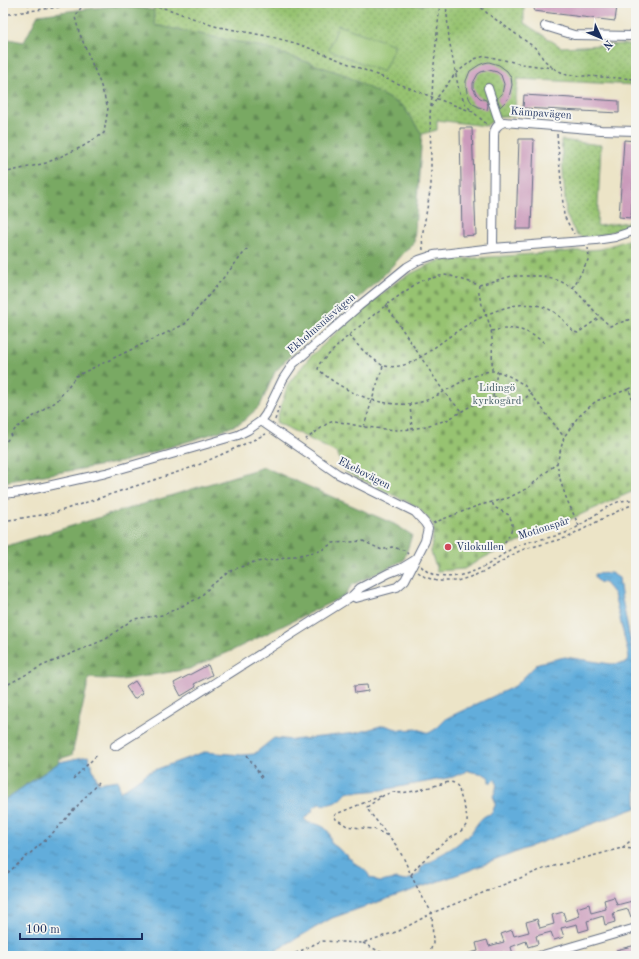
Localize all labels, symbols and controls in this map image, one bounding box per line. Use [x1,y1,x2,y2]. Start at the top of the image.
north arrow [581,18,621,58]
text: N [600,37,614,51]
street label: Kämpavägen [510,106,572,122]
street label: Ekholmsnäsvägen [286,292,358,356]
park label: Lidingö kyrkogård [473,383,522,407]
street label: Ekebovägen [336,456,392,492]
street label: Motionspår [517,515,572,542]
marker: Vilokullen [443,542,453,552]
place label: Vilokullen [456,542,504,553]
scale bar [20,915,142,941]
text: 100 m [26,924,60,936]

